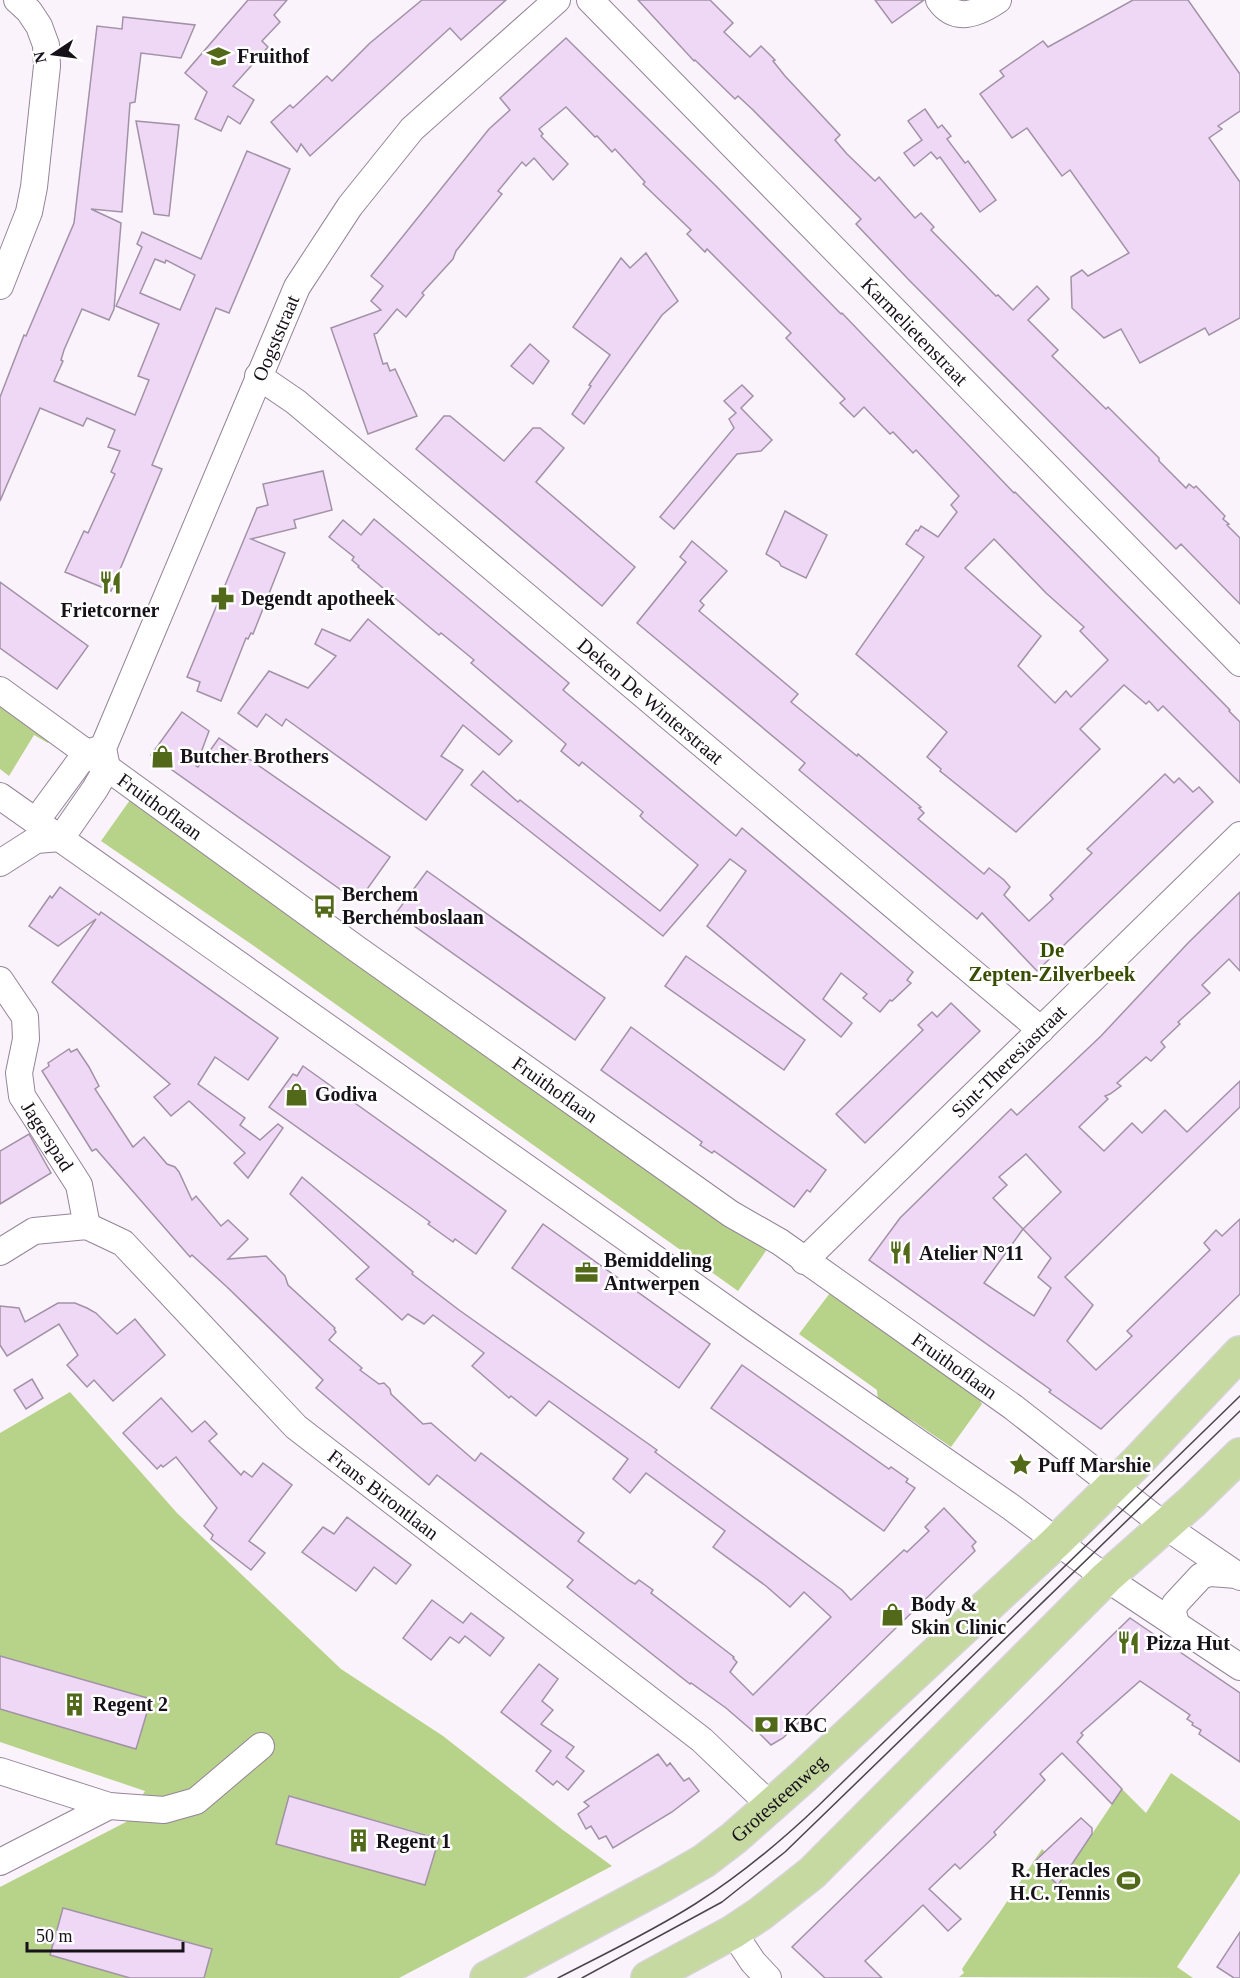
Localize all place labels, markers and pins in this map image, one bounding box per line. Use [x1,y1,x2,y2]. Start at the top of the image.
school or university icon: Fruithof [206,43,232,69]
place label: Fruithof [237,45,310,67]
restaurant icon: Frietcorner [97,569,123,595]
pharmacy icon: Degendt apotheek [210,585,236,611]
place label: Degendt apotheek [241,587,396,610]
place label: Frietcorner [61,599,160,621]
shop icon: Butcher Brothers [149,743,175,769]
place label: Butcher Brothers [180,745,329,767]
place label: Berchem Berchemboslaan [342,883,484,928]
bus stop icon: Berchem Berchemboslaan [311,893,337,919]
shop icon: Godiva [284,1081,310,1107]
place label: Godiva [315,1083,377,1105]
restaurant icon: Atelier N°11 [888,1240,914,1266]
place label: Atelier N°11 [919,1242,1024,1264]
place label: Bemiddeling Antwerpen [604,1249,712,1295]
office icon: Bemiddeling Antwerpen [573,1259,599,1285]
place icon: Puff Marshie [1007,1452,1033,1478]
place label: Puff Marshie [1038,1454,1151,1476]
place label: Body & Skin Clinic [911,1593,1006,1638]
shop icon: Body & Skin Clinic [880,1602,906,1628]
restaurant icon: Pizza Hut [1115,1630,1141,1656]
place label: Pizza Hut [1146,1632,1230,1654]
building icon: Regent 2 [62,1691,88,1717]
place label: Regent 2 [93,1693,168,1716]
bank icon: KBC [753,1712,779,1738]
place label: KBC [784,1714,827,1736]
building icon: Regent 1 [345,1828,371,1854]
place label: Regent 1 [376,1830,451,1853]
place label: R. Heracles H.C. Tennis [1009,1859,1110,1904]
sports icon: R. Heracles H.C. Tennis [1115,1868,1141,1894]

